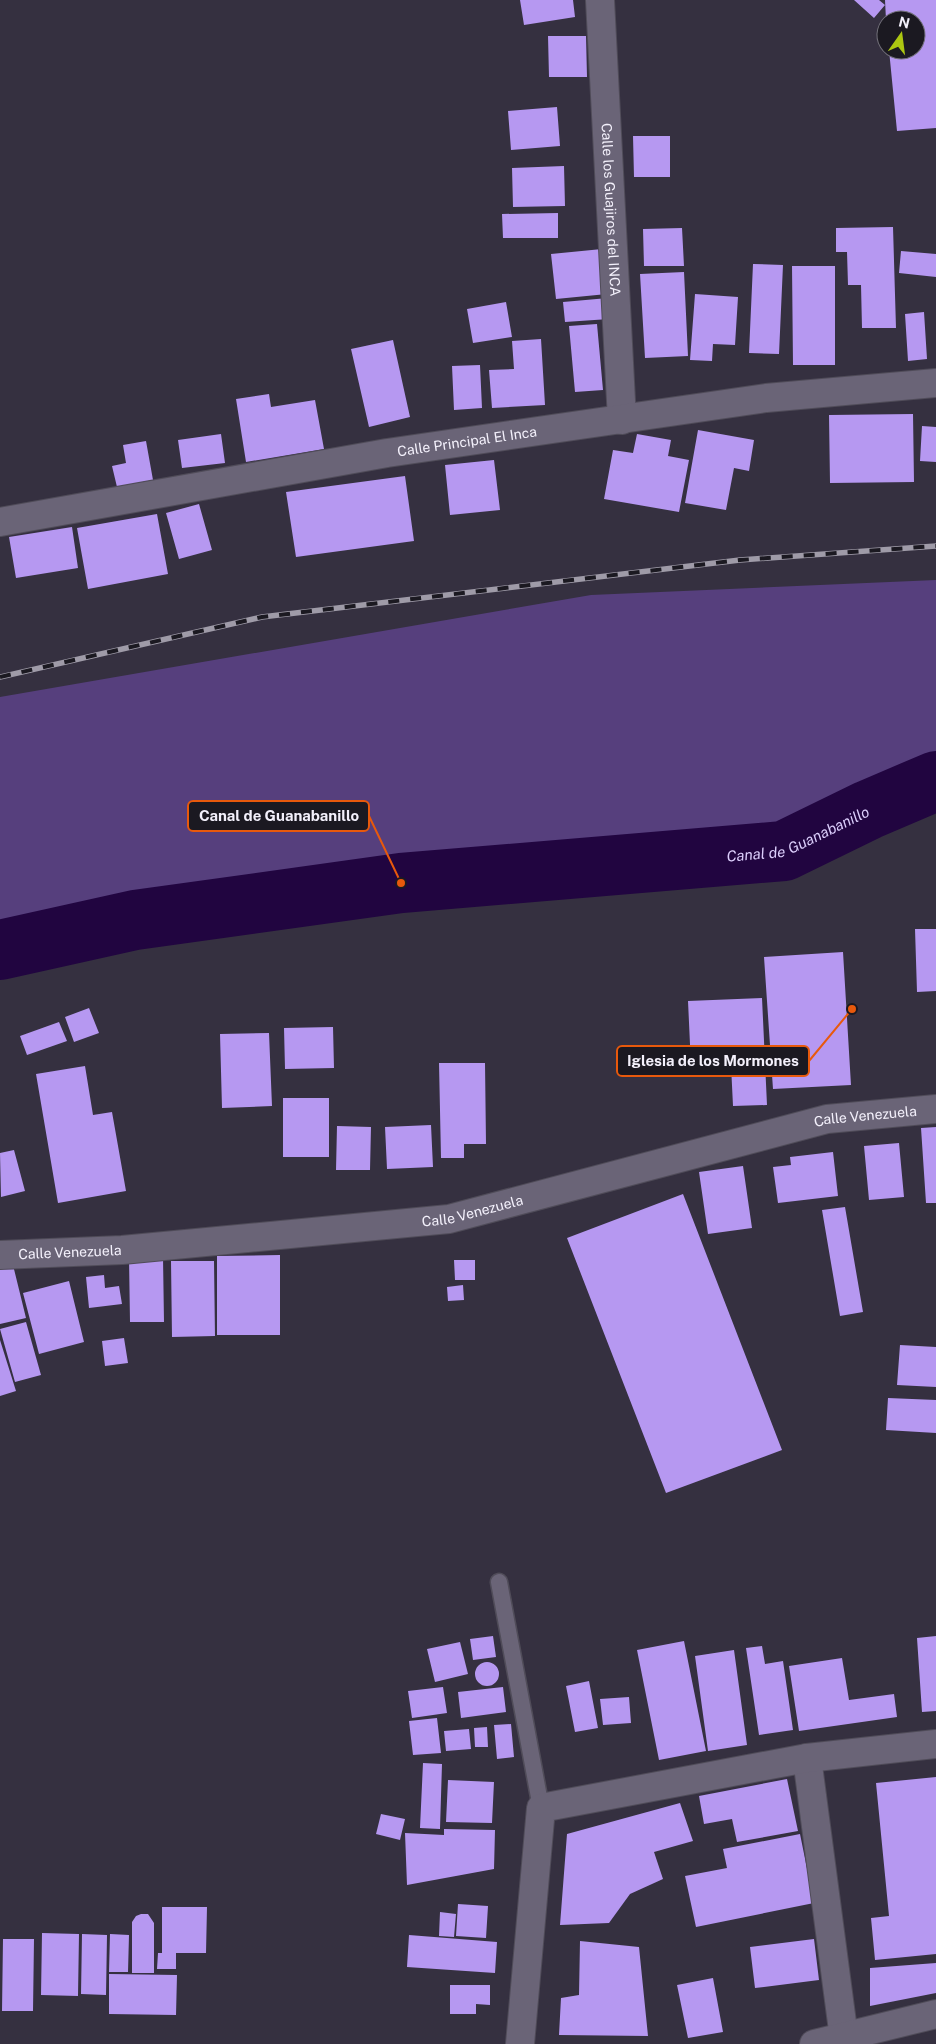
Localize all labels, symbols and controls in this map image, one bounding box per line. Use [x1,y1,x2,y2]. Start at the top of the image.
north arrow [876,10,926,60]
text: N [897,13,911,31]
street label: Calle los Guajiros del INCA [598,123,624,297]
street label: Calle Principal El Inca [396,423,538,459]
callout: Canal de Guanabanillo [188,801,369,831]
water label: Canal de Guanabanillo [726,802,872,864]
text: Canal de Guanabanillo [199,807,359,824]
callout: Iglesia de los Mormones [617,1046,809,1076]
text: Iglesia de los Mormones [627,1052,799,1069]
street label: Calle Venezuela [812,1103,918,1130]
street label: Calle Venezuela [421,1192,525,1230]
street label: Calle Venezuela [18,1242,122,1262]

